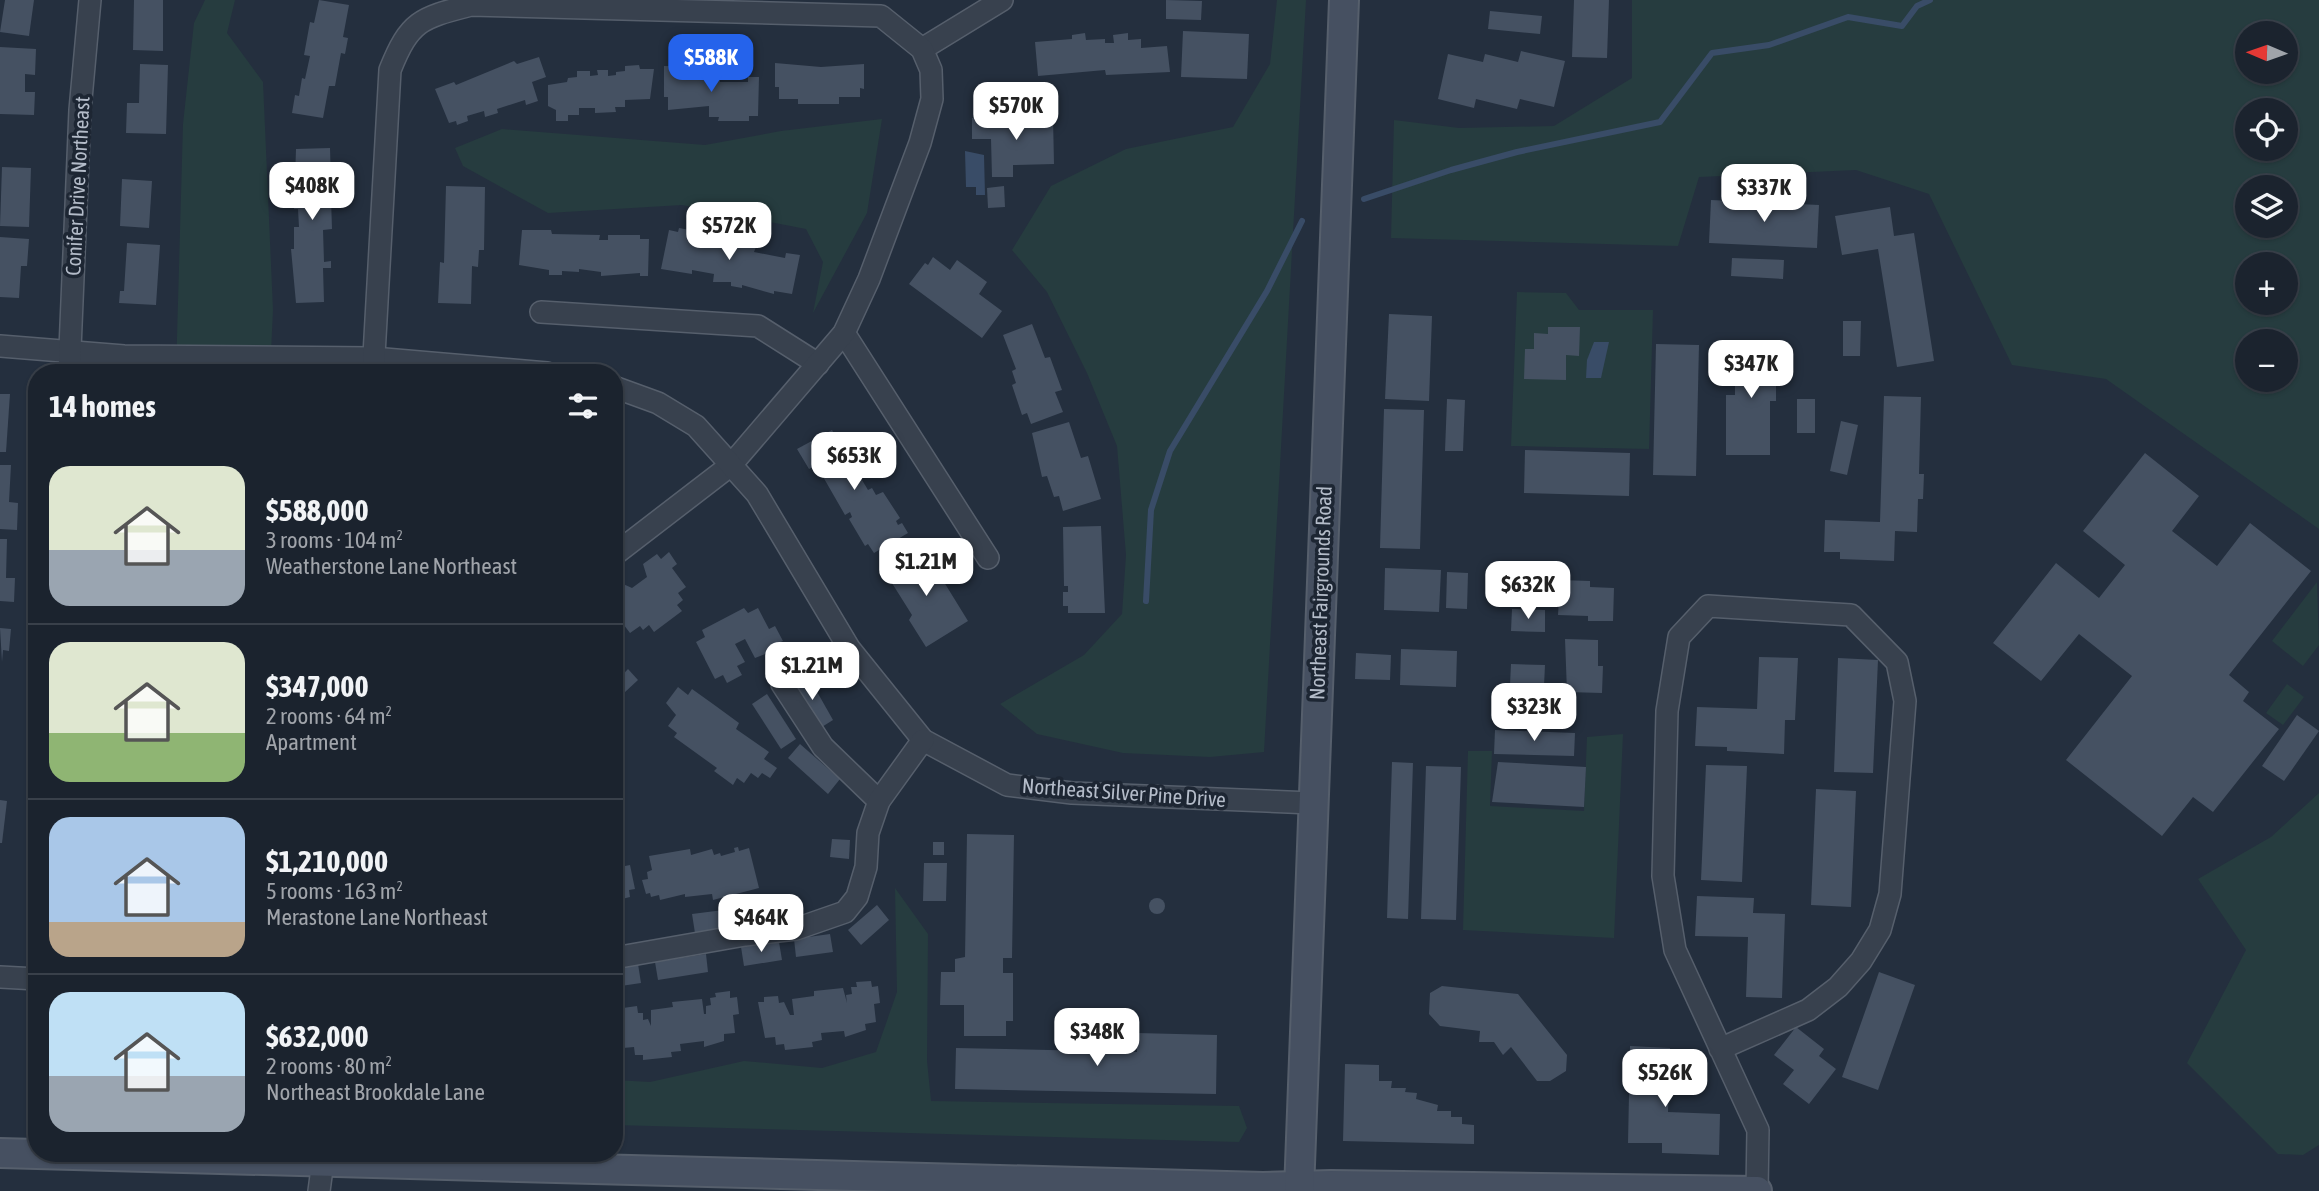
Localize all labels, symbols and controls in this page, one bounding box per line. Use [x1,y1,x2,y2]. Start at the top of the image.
north arrow [2235,21,2298,84]
map controls [2235,21,2298,392]
pin: $588K [662,34,760,94]
text: $588K [684,44,738,70]
pin: $570K [967,82,1065,142]
text: $570K [989,92,1043,118]
street label: Conifer Drive Northeast [60,96,94,276]
button: locate [2235,98,2298,161]
pin: $408K [263,162,361,222]
pin: $337K [1715,164,1813,224]
text: $408K [285,172,339,198]
text: $337K [1737,174,1791,200]
button: layers [2235,175,2298,238]
pin: $572K [680,202,778,262]
text: $572K [702,212,756,238]
button: + [2235,252,2298,315]
button: − [2235,329,2298,392]
pin: $347K [1702,340,1800,400]
text: $347K [1724,350,1778,376]
icon: filters [564,387,602,425]
text: 14 homes [49,389,156,423]
pin: $653K [805,433,903,492]
text: $653K [827,442,881,468]
street label: Northeast Fairgrounds Road [1304,486,1336,700]
text: $588,000 [266,493,369,527]
icon: home [105,494,189,578]
text: 3 rooms · 104 m² [266,527,403,553]
pin: $1.21M [869,538,983,598]
text: $1.21M [895,548,957,574]
text: Weatherstone Lane Northeast [266,553,517,579]
pin: $632K [1479,562,1577,621]
text: $632K [1501,571,1555,597]
pin: $1.21M [755,642,869,702]
text: $1.21M [781,652,843,678]
text: $347,000 [266,669,369,703]
icon: home [105,670,189,754]
pin: $323K [1485,684,1583,743]
text: $323K [1507,693,1561,719]
text: 2 rooms · 64 m² [266,703,392,729]
text: Apartment [266,729,357,755]
street label: Northeast Silver Pine Drive [1021,773,1227,811]
text: $1,210,000 [266,844,388,878]
icon: home [105,845,189,929]
text: 5 rooms · 163 m² [266,878,403,904]
pin: $464K [712,894,810,954]
text: Merastone Lane Northeast [266,904,488,930]
text: $464K [734,904,788,930]
pin: $348K [1048,1009,1146,1068]
text: $348K [1070,1018,1124,1044]
text: $632,000 [266,1019,369,1053]
icon: home [105,1020,189,1104]
pin: $526K [1616,1050,1714,1109]
text: 2 rooms · 80 m² [266,1053,392,1079]
text: $526K [1638,1059,1692,1085]
text: Northeast Brookdale Lane [266,1079,485,1105]

